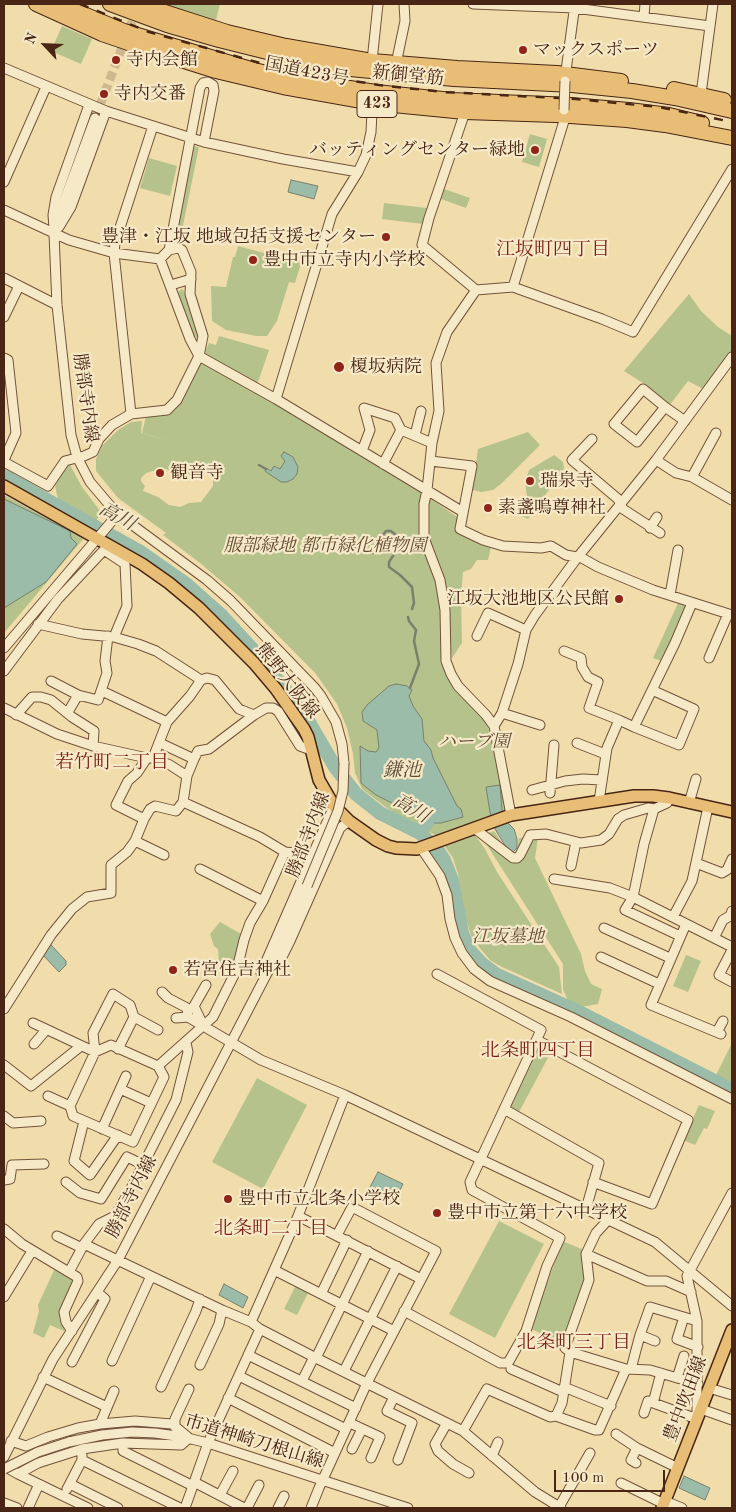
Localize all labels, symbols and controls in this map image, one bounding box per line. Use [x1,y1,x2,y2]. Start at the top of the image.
north arrow [20,20,70,70]
text: N [23,31,40,46]
place label: マックスポーツ [533,39,659,61]
marker: マックスポーツ [517,44,529,56]
place label: 寺内会館 [126,49,198,71]
street label: 国道423号 [263,53,351,91]
marker: 寺内会館 [110,54,122,66]
street label: 新御堂筋 [371,61,445,91]
place label: 寺内交番 [114,83,186,105]
marker: 寺内交番 [98,88,110,100]
road number: 423 [357,90,397,118]
place label: バッティングセンター緑地 [309,139,525,161]
marker: バッティングセンター緑地 [529,144,541,156]
place label: 豊津・江坂 地域包括支援センター [101,226,376,248]
marker: 豊津・江坂 地域包括支援センター [380,231,392,243]
district label: 江坂町四丁目 [496,239,610,261]
place label: 豊中市立寺内小学校 [263,249,425,271]
marker: 豊中市立寺内小学校 [247,254,259,266]
street label: 勝部寺内線 [68,352,102,444]
place label: 榎坂病院 [350,356,422,378]
marker: 榎坂病院 [332,360,346,374]
place label: 観音寺 [170,462,224,484]
marker: 観音寺 [154,467,166,479]
place label: 瑞泉寺 [540,470,594,492]
marker: 瑞泉寺 [524,475,536,487]
place label: 素盞嗚尊神社 [498,497,606,519]
water label: 高川 [95,498,139,536]
marker: 素盞嗚尊神社 [482,502,494,514]
park label: 服部緑地 都市緑化植物園 [223,535,427,557]
place label: 江坂大池地区公民館 [447,588,609,610]
marker: 江坂大池地区公民館 [613,593,625,605]
street label: 熊野大阪線 [251,639,323,723]
park label: ハーブ園 [438,731,510,753]
district label: 若竹町二丁目 [55,752,169,774]
water label: 鎌池 [383,760,421,782]
street label: 勝部寺内線 [283,789,335,881]
water label: 高川 [389,790,433,828]
park label: 江坂墓地 [472,926,544,948]
place label: 若宮住吉神社 [183,959,291,981]
marker: 若宮住吉神社 [167,964,179,976]
district label: 北条町四丁目 [481,1040,595,1062]
street label: 勝部寺内線 [102,1152,162,1242]
place label: 豊中市立北条小学校 [238,1188,400,1210]
marker: 豊中市立北条小学校 [222,1193,234,1205]
place label: 豊中市立第十六中学校 [447,1202,627,1224]
marker: 豊中市立第十六中学校 [431,1207,443,1219]
district label: 北条町二丁目 [214,1218,328,1240]
district label: 北条町三丁目 [517,1332,631,1354]
street label: 豊中吹田線 [660,1353,712,1445]
street label: 市道神崎刀根山線 [182,1411,326,1473]
scale bar [556,1460,667,1492]
text: 100 m [562,1471,604,1486]

